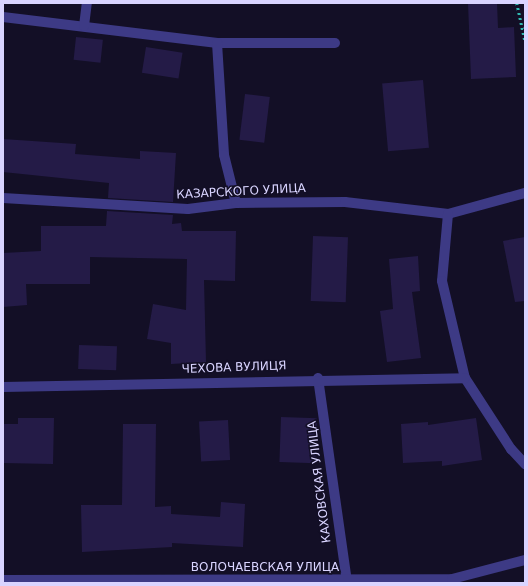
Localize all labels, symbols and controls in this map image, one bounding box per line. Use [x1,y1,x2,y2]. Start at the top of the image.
street label: КАЗАРСКОГО УЛИЦА [176,181,306,203]
street label: ЧЕХОВА ВУЛИЦЯ [181,359,287,377]
street label: КАХОВСКАЯ УЛИЦА [305,420,335,544]
street label: ВОЛОЧАЕВСКАЯ УЛИЦА [191,561,339,575]

